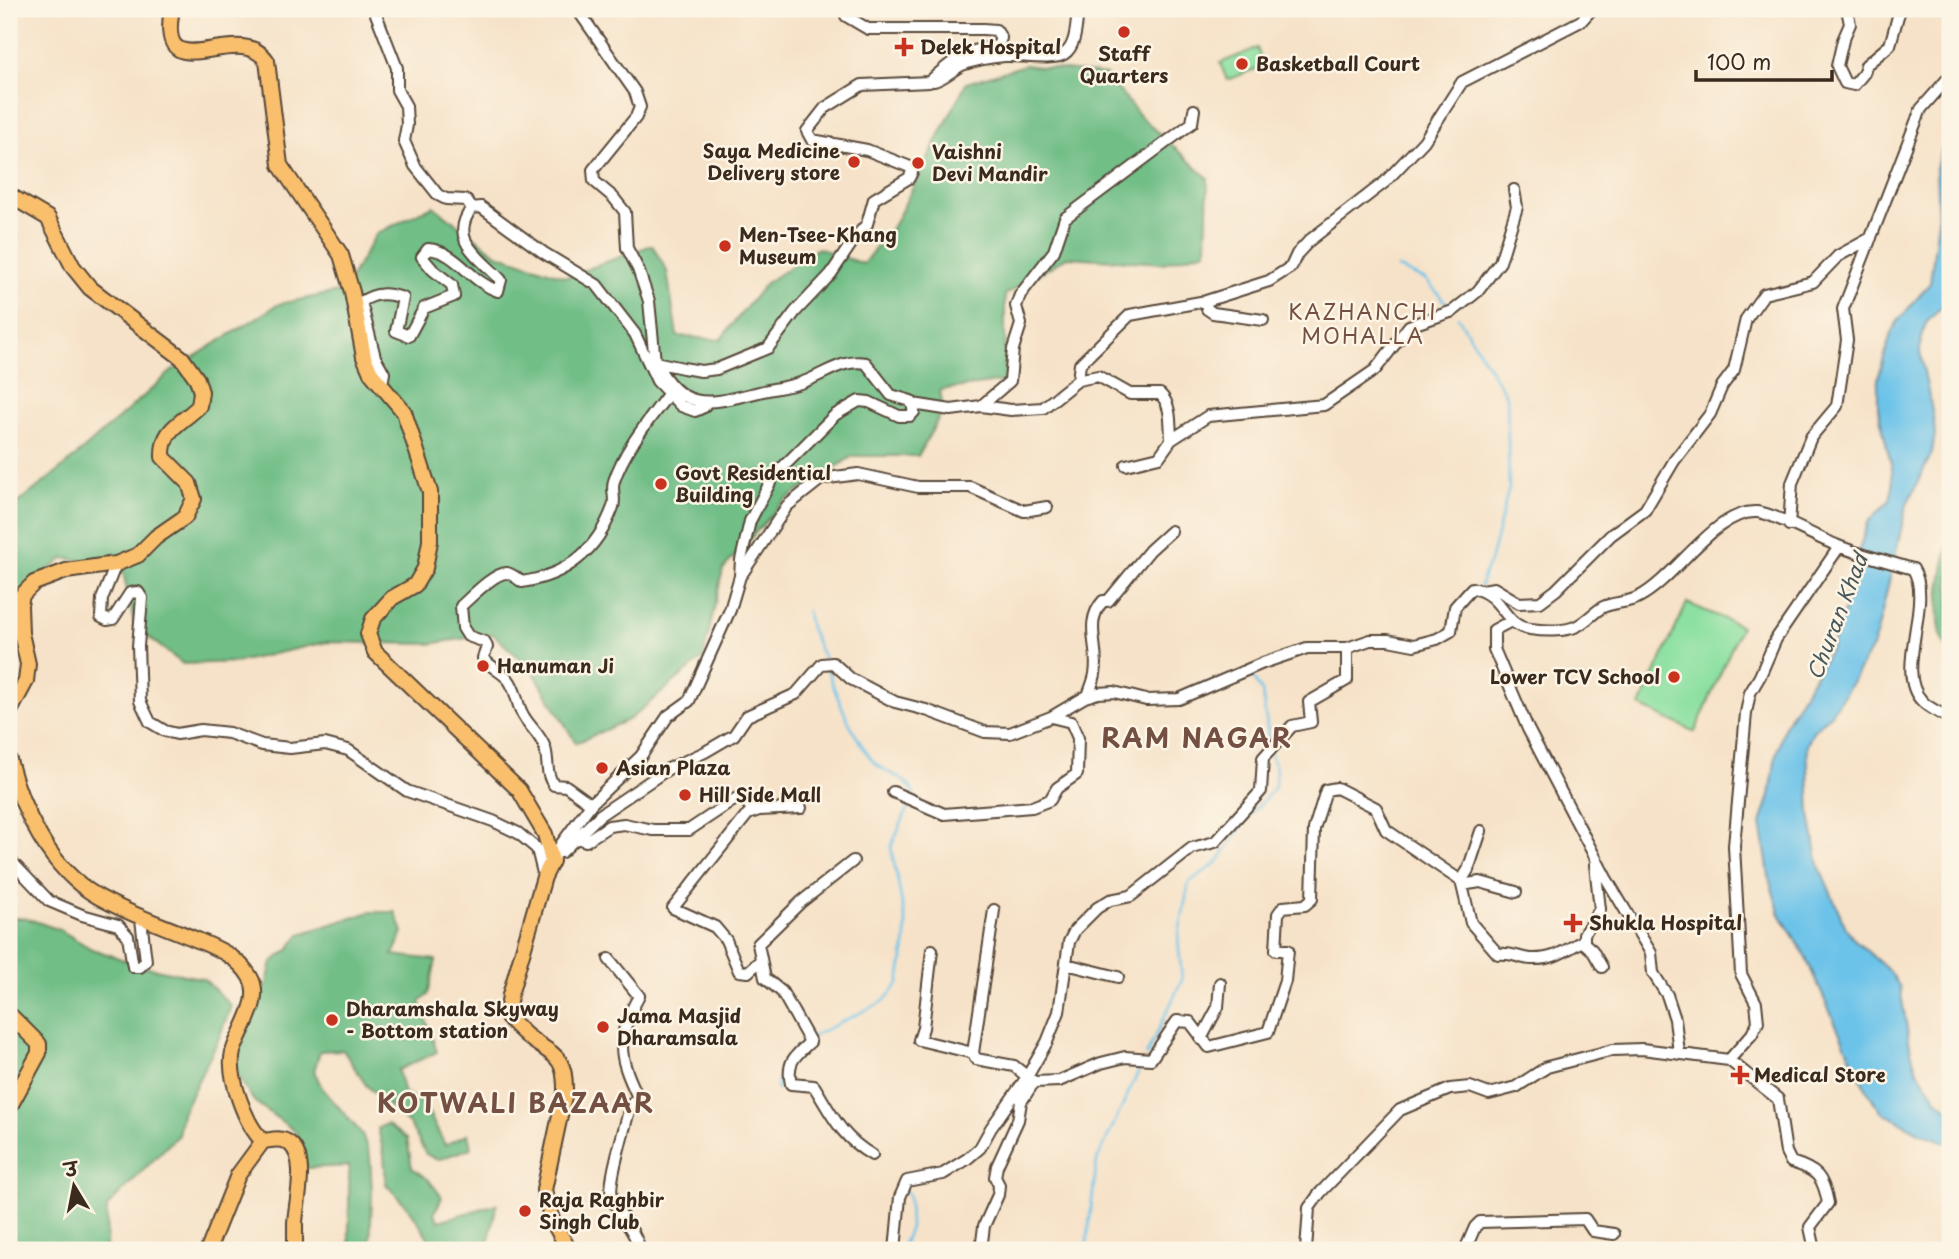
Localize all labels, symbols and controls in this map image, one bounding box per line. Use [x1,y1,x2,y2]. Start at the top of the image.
marker: Staff Quarters [1116,24,1132,40]
place label: Delek Hospital [920,32,1061,60]
marker: Delek Hospital [894,37,914,57]
scale bar [1696,38,1833,82]
place label: Staff Quarters [1080,39,1168,89]
text: 100 m [1707,45,1771,77]
place label: Basketball Court [1256,49,1420,77]
marker: Basketball Court [1234,56,1250,72]
place label: Saya Medicine Delivery store [703,136,840,186]
place label: Vaishni Devi Mandir [932,137,1048,187]
marker: Saya Medicine Delivery store [846,154,862,170]
marker: Vaishni Devi Mandir [910,155,926,171]
place label: Men-Tsee-Khang Museum [739,220,897,270]
marker: Men-Tsee-Khang Museum [717,238,733,254]
district label: KAZHANCHI MOHALLA [1288,295,1438,351]
place label: Govt Residential Building [675,458,831,508]
marker: Govt Residential Building [653,476,669,492]
water label: Churan Khad [1797,546,1876,684]
place label: Hanuman Ji [497,651,614,679]
marker: Hanuman Ji [475,658,491,674]
place label: Lower TCV School [1490,662,1660,690]
marker: Lower TCV School [1666,669,1682,685]
district label: RAM NAGAR [1101,718,1293,757]
place label: Asian Plaza [615,753,730,781]
marker: Asian Plaza [594,760,610,776]
place label: Hill Side Mall [699,780,821,808]
marker: Hill Side Mall [677,787,693,803]
place label: Shukla Hospital [1589,908,1742,936]
marker: Shukla Hospital [1563,913,1583,933]
place label: Dharamshala Skyway - Bottom station [346,994,559,1044]
place label: Jama Masjid Dharamsala [617,1001,741,1051]
marker: Dharamshala Skyway - Bottom station [324,1012,340,1028]
marker: Jama Masjid Dharamsala [595,1019,611,1035]
place label: Medical Store [1754,1060,1886,1088]
marker: Medical Store [1732,1067,1748,1083]
district label: KOTWALI BAZAAR [377,1083,655,1122]
north arrow [38,1150,108,1220]
text: उ [60,1153,82,1184]
place label: Raja Raghbir Singh Club [539,1185,665,1235]
marker: Raja Raghbir Singh Club [517,1203,533,1219]

